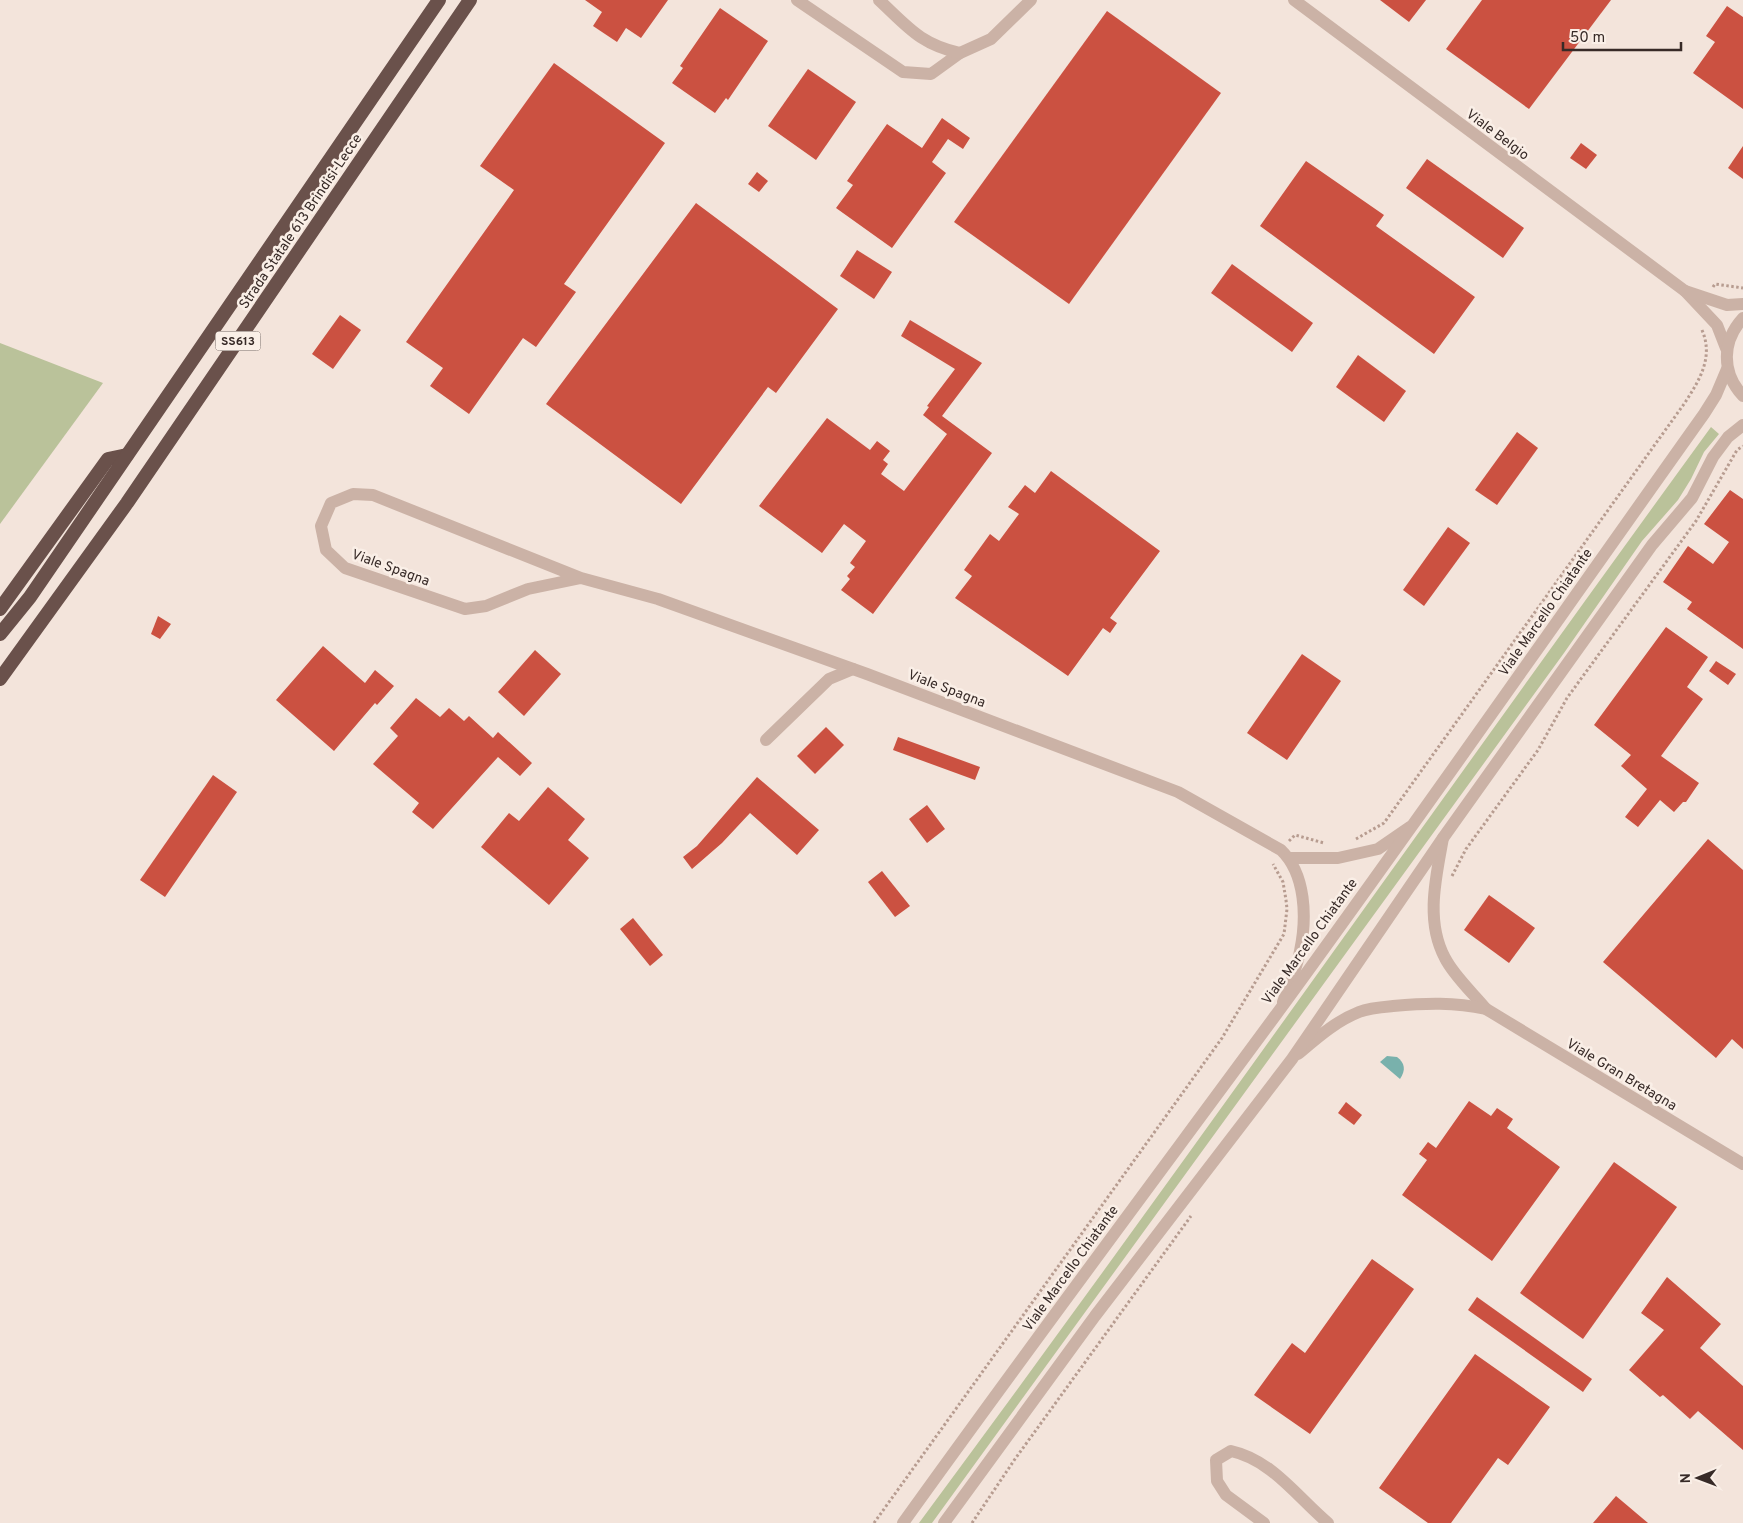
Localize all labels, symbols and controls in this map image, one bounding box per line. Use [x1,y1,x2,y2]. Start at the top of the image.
scale bar [1563,20,1680,52]
text: 50 m [1570,29,1605,48]
street label: Viale Belgio [1462,106,1532,164]
street label: Strada Statale 613 Brindisi-Lecce [236,131,366,313]
road number: SS613 [216,332,260,351]
street label: Viale Spagna [349,546,432,590]
street label: Viale Marcello Chiatante [1496,546,1597,680]
street label: Viale Spagna [905,667,988,712]
street label: Viale Marcello Chiatante [1259,875,1362,1008]
street label: Viale Gran Bretagna [1563,1036,1680,1115]
street label: Viale Marcello Chiatante [1020,1202,1123,1335]
north arrow [1673,1453,1723,1503]
text: N [1678,1473,1695,1483]

